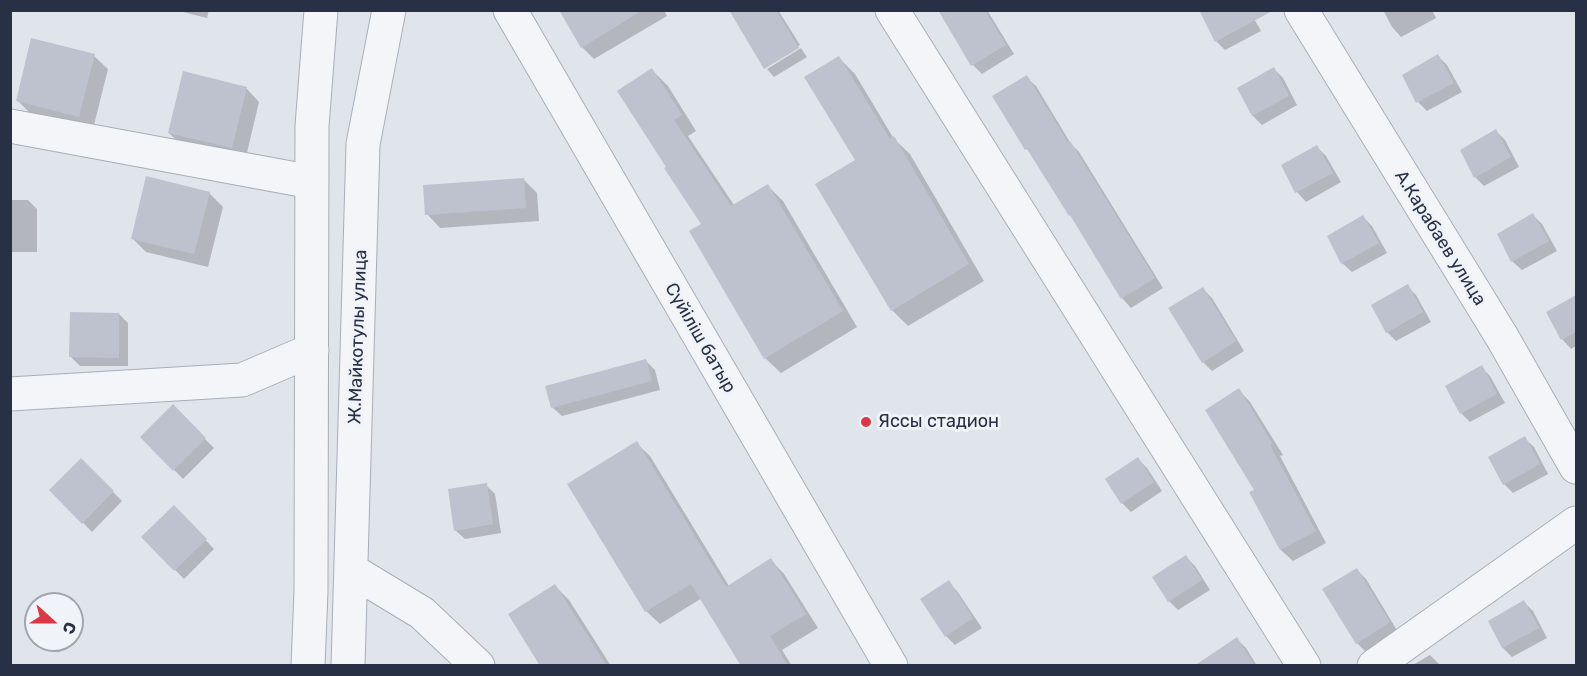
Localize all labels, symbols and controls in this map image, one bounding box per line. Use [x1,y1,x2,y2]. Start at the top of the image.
street label: А.Карабаев улица [1390,166,1490,310]
street label: Ж.Майкотулы улица [344,249,372,425]
street label: Сүйіліш батыр [660,279,740,397]
place label: Яссы стадион [878,411,999,433]
marker: Яссы стадион [859,415,873,429]
north arrow [24,592,84,652]
text: С [59,619,80,637]

